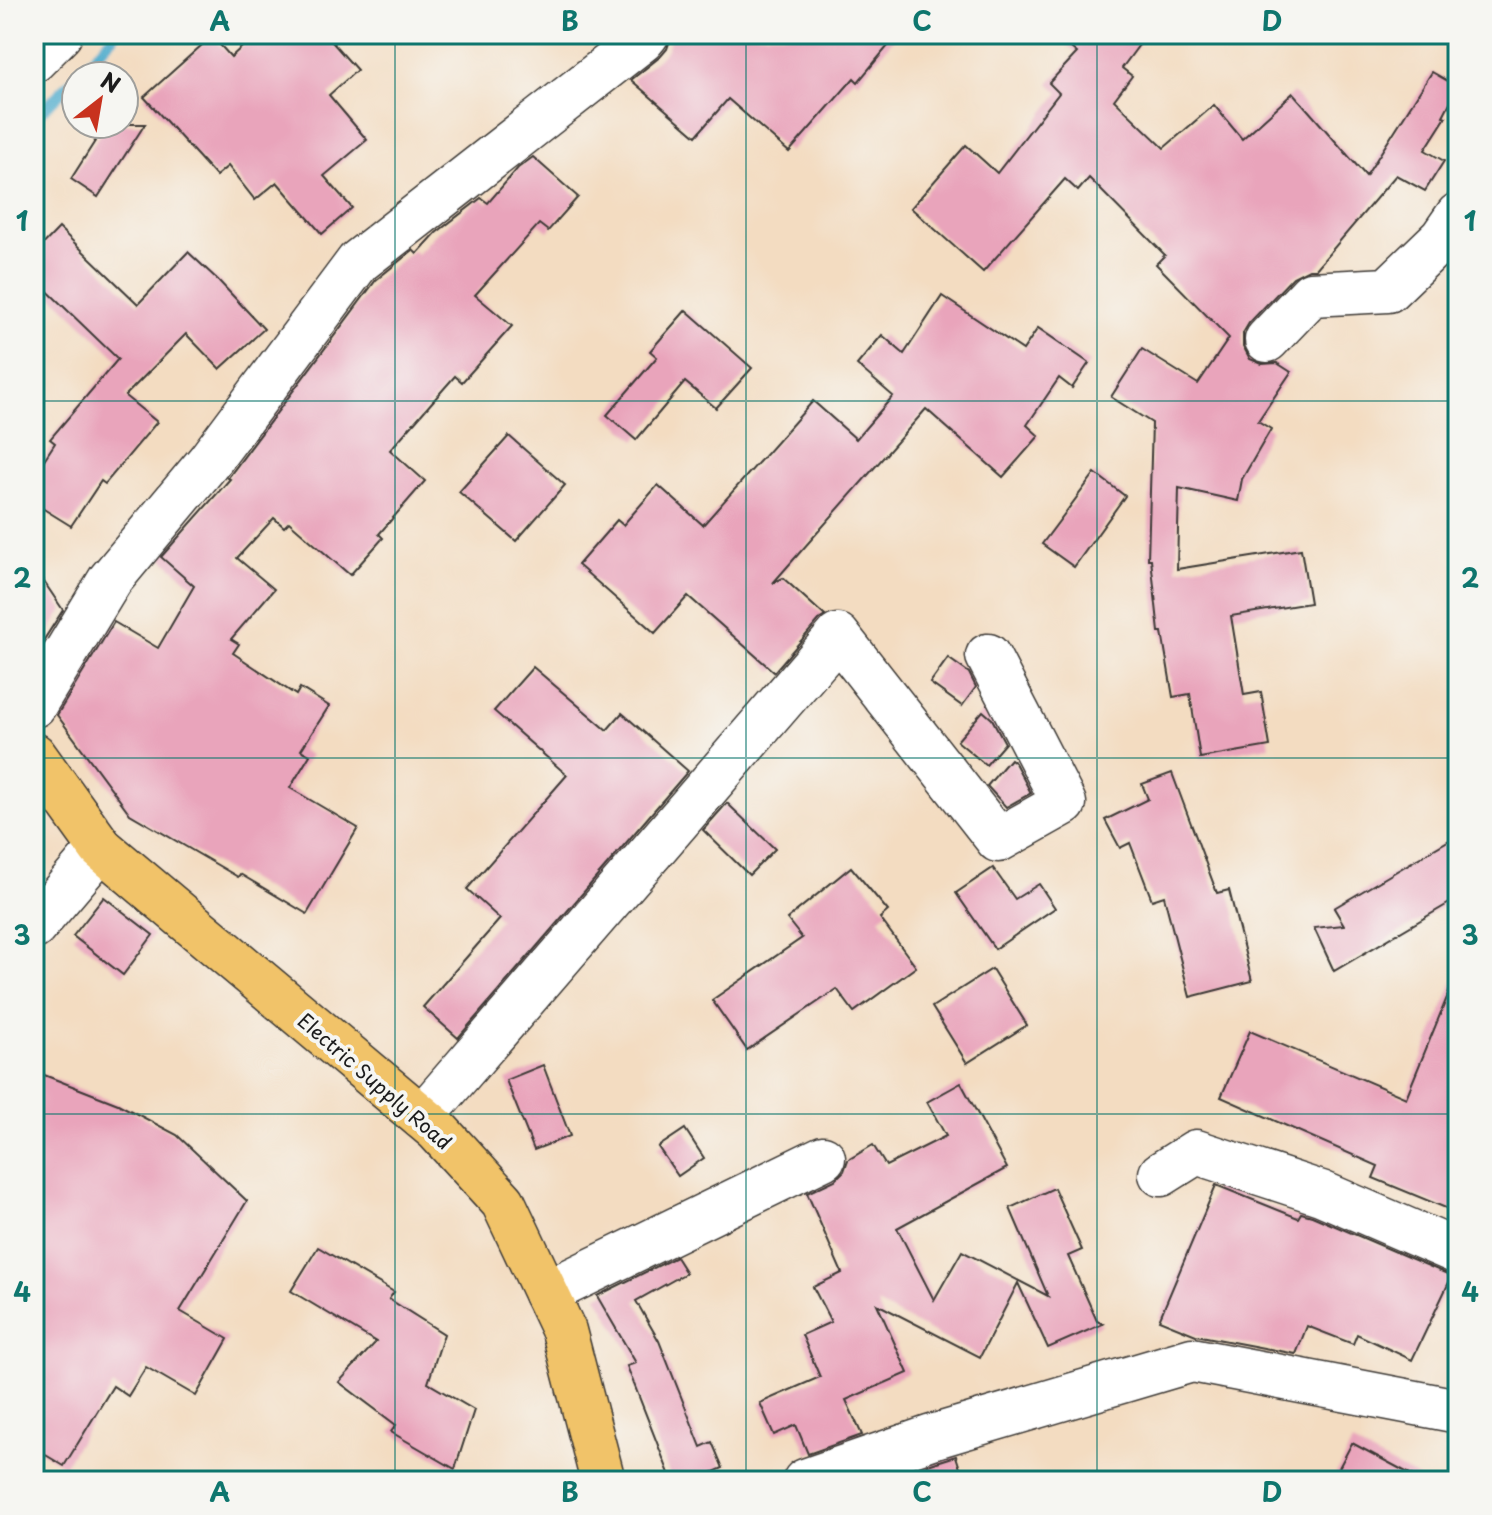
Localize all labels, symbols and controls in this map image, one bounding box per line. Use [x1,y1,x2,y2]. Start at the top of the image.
text: A [210,1,230,40]
text: B [561,1,579,40]
text: C [912,1,932,40]
text: D [1262,1,1282,40]
north arrow [60,60,140,140]
text: N [95,63,127,100]
text: 1 [16,201,28,240]
text: 1 [1464,201,1476,240]
text: 2 [13,558,31,597]
text: 2 [1461,558,1479,597]
text: 3 [13,915,31,954]
text: 3 [1461,915,1479,954]
street label: Electric Supply Road [291,1006,459,1156]
text: 4 [13,1272,31,1311]
text: 4 [1461,1272,1479,1311]
text: A [210,1472,230,1511]
text: B [561,1472,579,1511]
text: C [912,1472,932,1511]
text: D [1262,1472,1282,1511]

